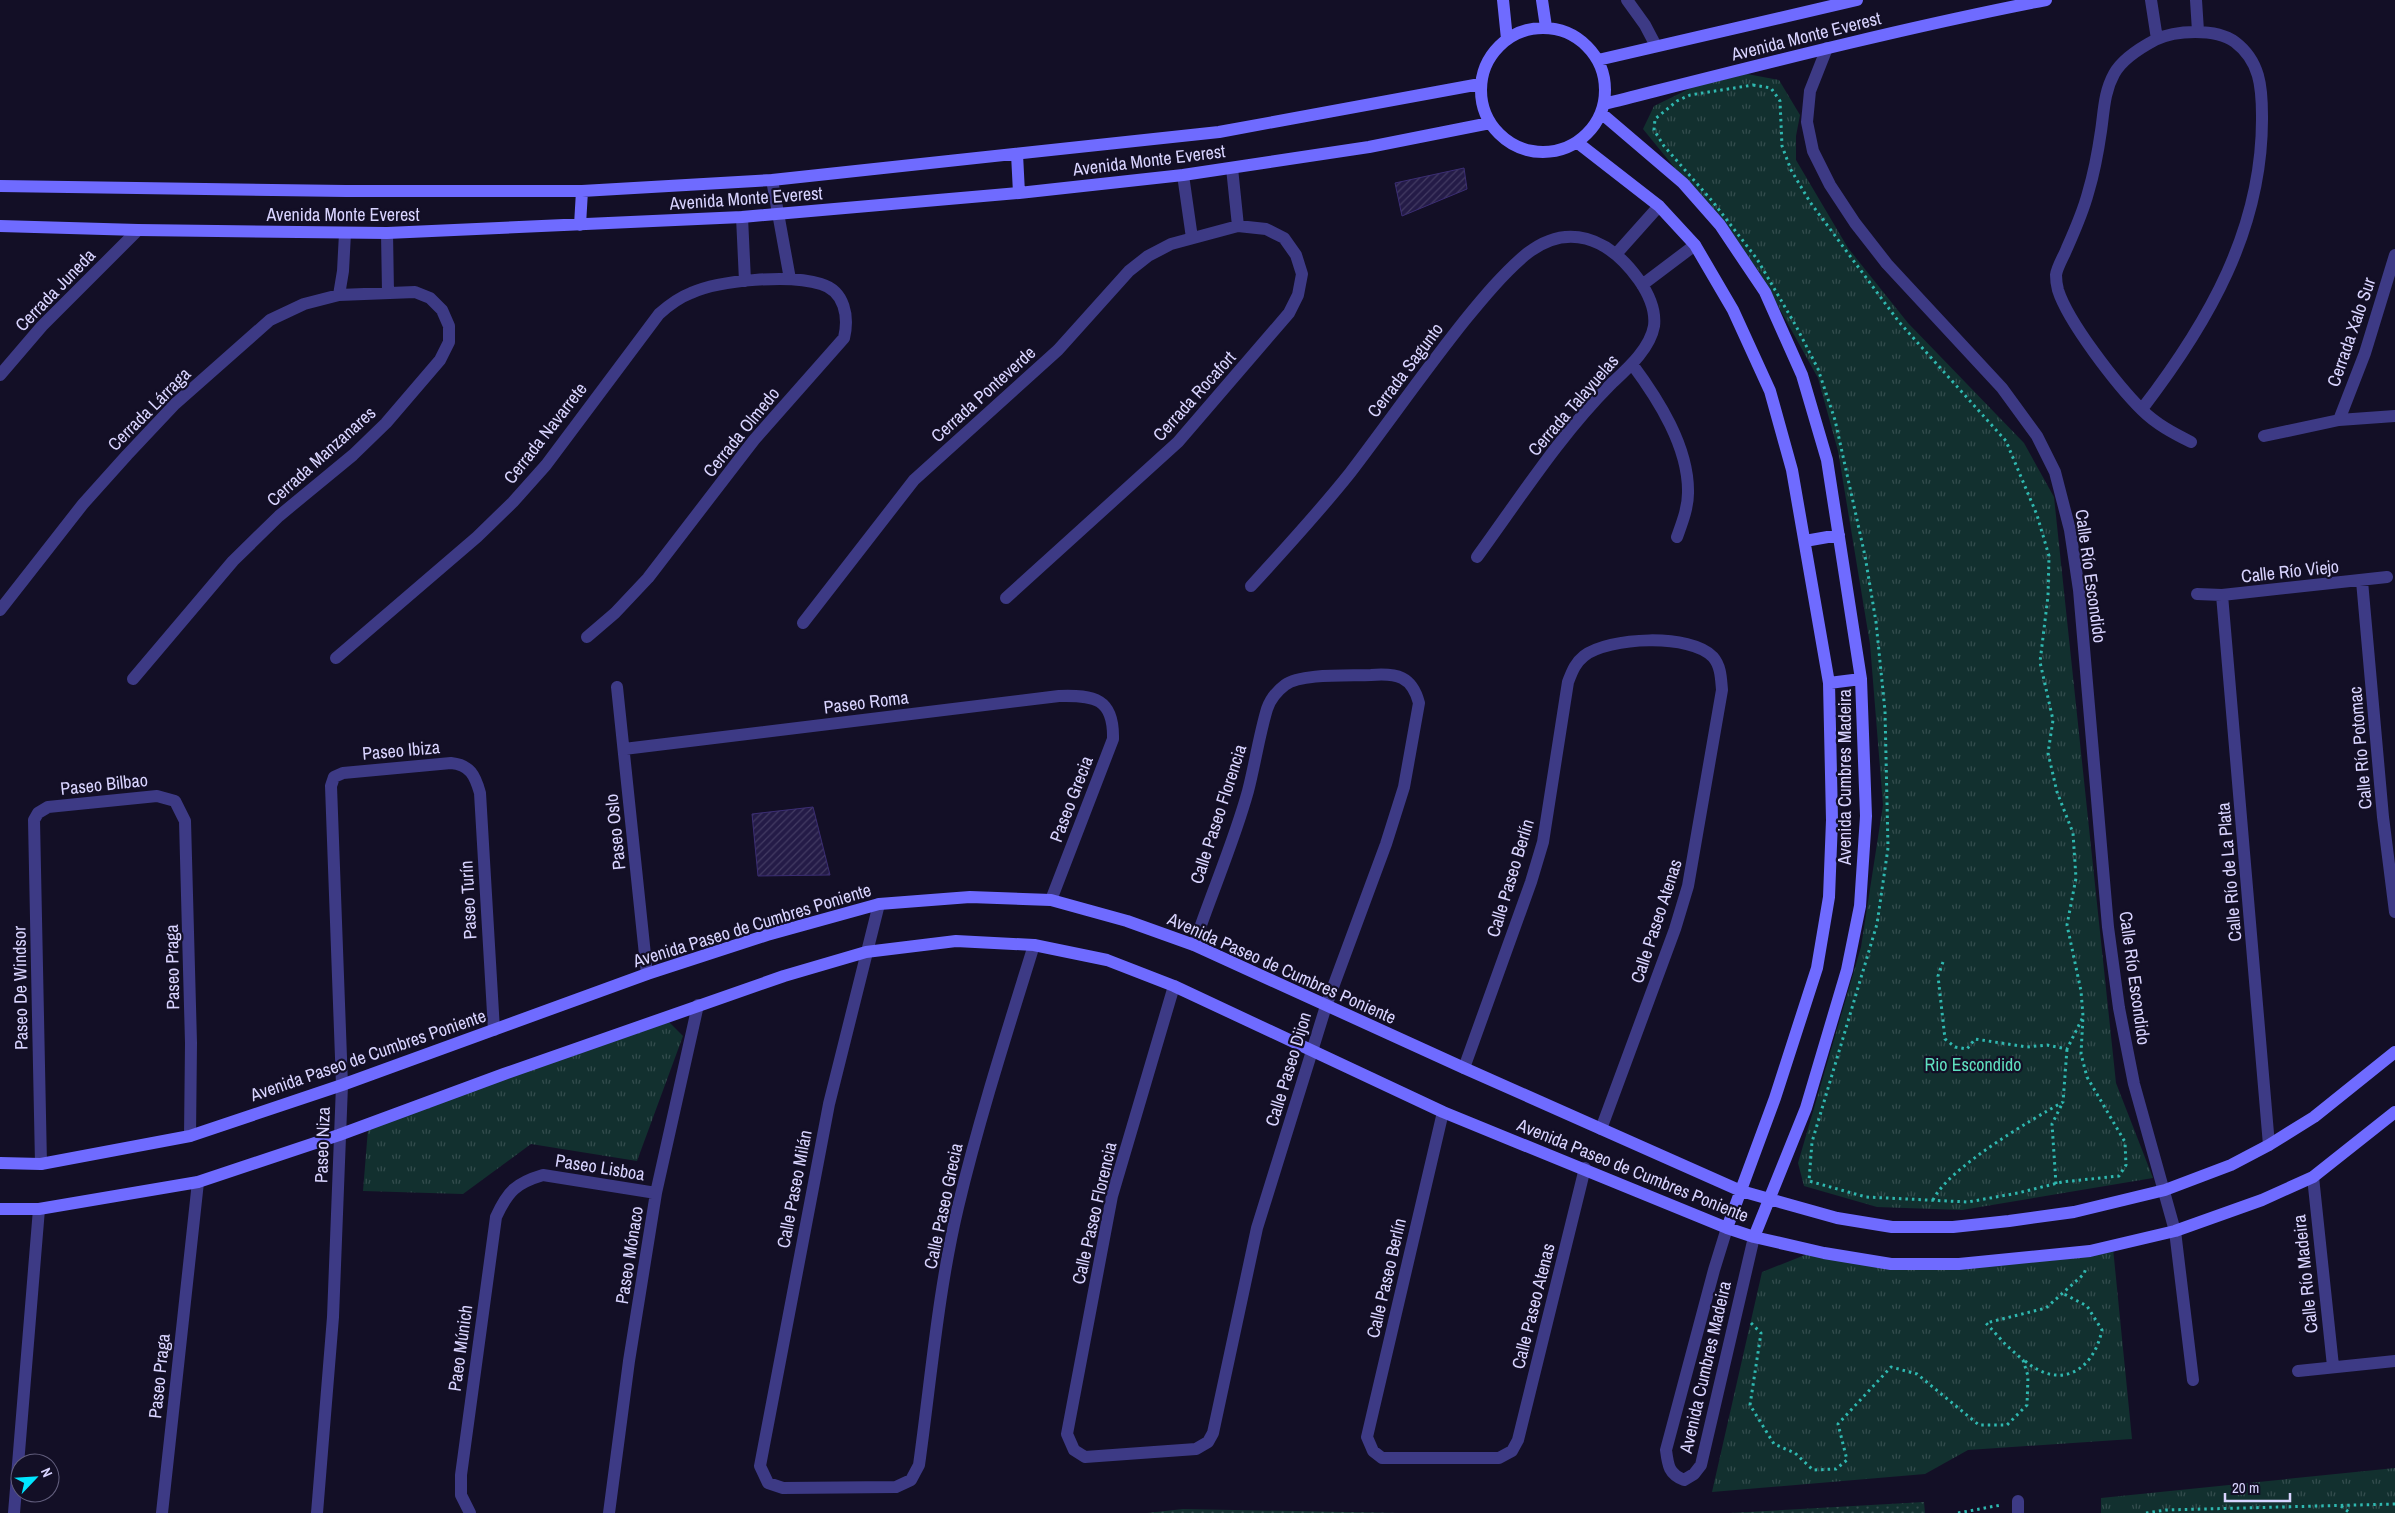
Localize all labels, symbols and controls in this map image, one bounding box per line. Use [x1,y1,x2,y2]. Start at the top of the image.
street label: Avenida Monte Everest [1728,5,1883,67]
street label: Avenida Monte Everest [1070,138,1227,182]
street label: Avenida Monte Everest [668,180,823,216]
street label: Avenida Monte Everest [265,202,420,227]
street label: Cerrada Juneda [9,243,101,337]
street label: Cerrada Xalo Sur [2321,274,2381,390]
street label: Cerrada Sagunto [1361,318,1449,422]
street label: Cerrada Ponteverde [925,340,1041,448]
street label: Cerrada Rocafort [1147,346,1241,446]
street label: Cerrada Talayuelas [1522,349,1624,461]
street label: Cerrada Lárraga [102,362,196,456]
street label: Cerrada Navarrete [498,377,592,489]
street label: Cerrada Olmedo [697,382,785,482]
street label: Cerrada Manzanares [261,400,381,512]
street label: Calle Río Escondido [2069,508,2113,644]
street label: Calle Río Viejo [2240,553,2340,589]
street label: Paseo Roma [822,684,910,720]
street label: Calle Río Potomac [2342,686,2378,810]
street label: Avenida Cumbres Madeira [1832,689,1857,866]
street label: Paseo Ibiza [361,734,441,766]
street label: Calle Paseo Florencia [1184,741,1252,887]
street label: Paseo Grecia [1043,752,1099,846]
street label: Paseo Bilbao [59,767,149,801]
street label: Paseo Oslo [599,793,631,871]
street label: Calle Río de La Plata [2210,801,2248,943]
street label: Calle Paseo Berlín [1480,816,1540,940]
street label: Calle Paseo Atenas [1624,856,1688,986]
street label: Paseo Turín [453,860,483,940]
street label: Avenida Paseo de Cumbres Poniente [629,877,874,973]
street label: Avenida Paseo de Cumbres Poniente [1163,906,1400,1030]
street label: Calle Río Escondido [2113,910,2157,1046]
street label: Paseo Praga [159,924,185,1010]
street label: Paseo De Windsor [6,926,34,1050]
street label: Avenida Paseo de Cumbres Poniente [246,1003,489,1107]
street label: Calle Paseo Dijon [1259,1009,1317,1129]
park label: Rio Escondido [1925,1052,2021,1077]
street label: Paseo Niza [308,1106,336,1184]
street label: Avenida Paseo de Cumbres Poniente [1513,1112,1752,1228]
street label: Calle Paseo Milán [770,1128,818,1250]
street label: Calle Paseo Florencia [1065,1139,1123,1287]
street label: Calle Paseo Grecia [917,1141,969,1271]
street label: Paseo Lisboa [553,1148,647,1186]
street label: Paseo Mónaco [609,1204,649,1306]
street label: Calle Río Madeira [2286,1214,2324,1334]
street label: Calle Paseo Berlín [1360,1216,1412,1340]
street label: Calle Paseo Atenas [1505,1240,1561,1372]
street label: Avenida Cumbres Madeira [1673,1278,1737,1457]
street label: Paeo Múnich [442,1303,478,1393]
street label: Paseo Praga [142,1332,176,1420]
north arrow [10,1453,60,1503]
text: N [37,1465,57,1480]
scale bar [2225,1470,2290,1502]
text: 20 m [2232,1477,2259,1498]

